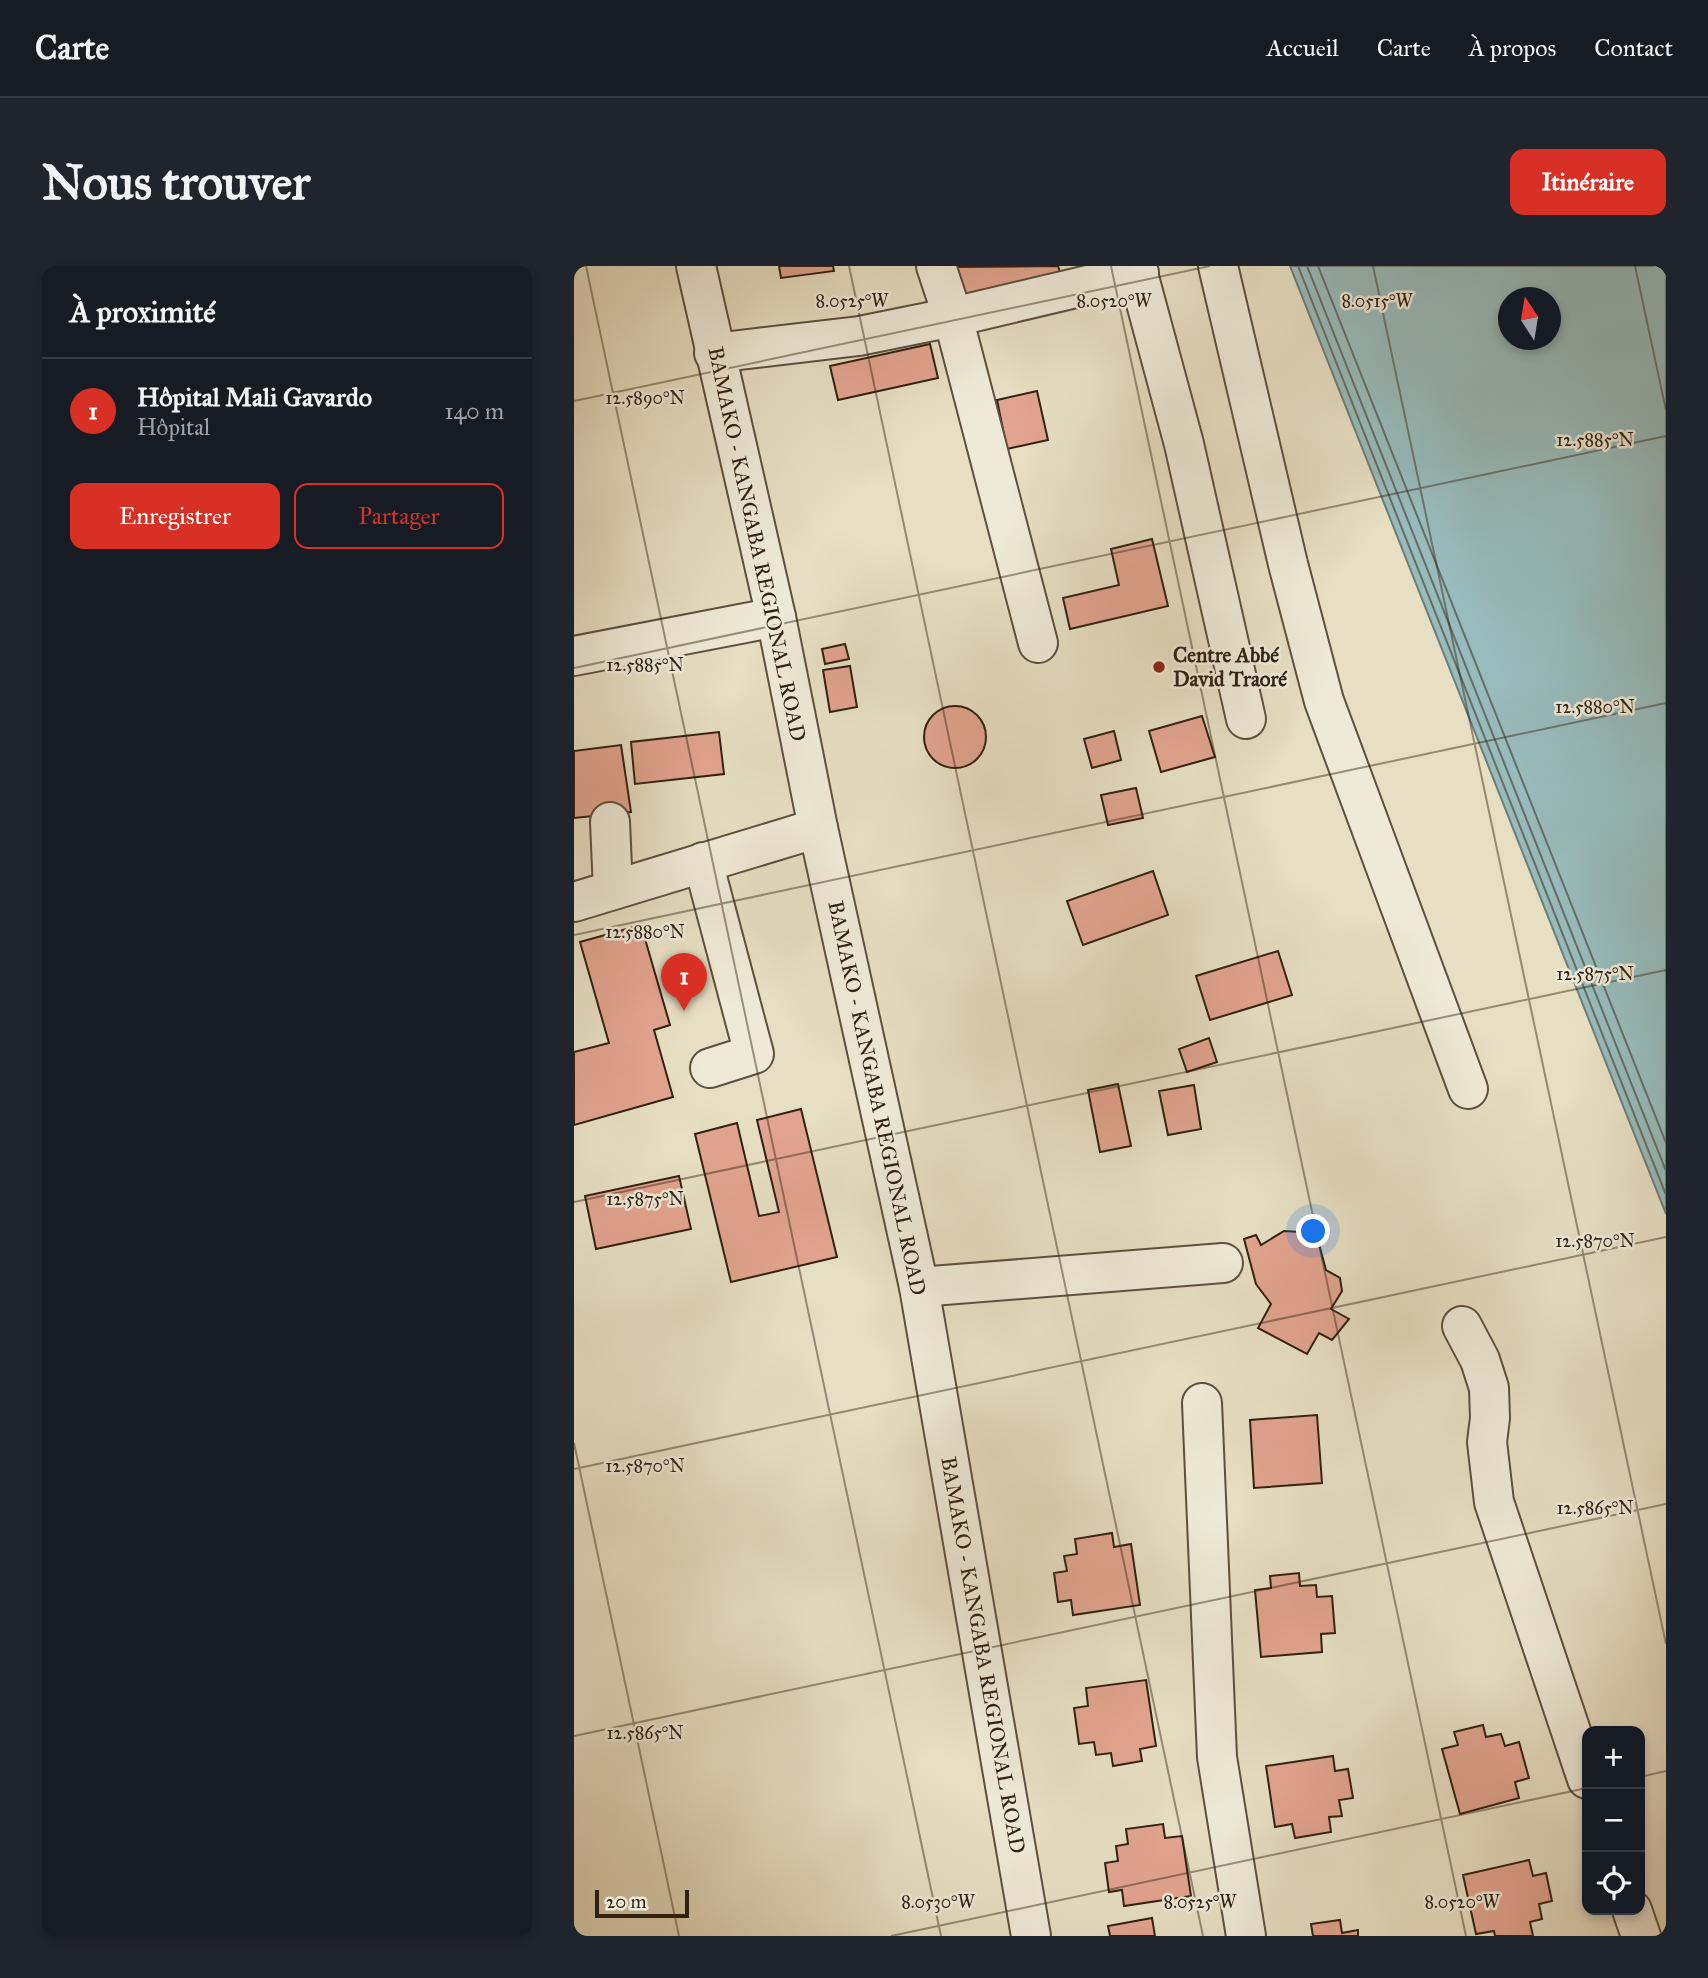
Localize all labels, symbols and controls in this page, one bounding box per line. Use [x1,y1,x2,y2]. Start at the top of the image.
text: Carte [35,28,109,68]
text: Accueil [1267,33,1339,63]
text: Carte [1377,33,1431,63]
text: À propos [1469,33,1556,63]
text: Contact [1594,33,1673,63]
button: Itinéraire [1510,149,1666,215]
text: Nous trouver [42,153,310,212]
north arrow [1498,287,1561,350]
text: 8.0525°W [816,290,889,312]
text: 8.0520°W [1076,290,1152,312]
text: 8.0515°W [1341,290,1413,312]
text: À proximité [70,294,216,330]
street label: BAMAKO - KANGABA REGIONAL ROAD [702,344,812,744]
text: Hôpital Mali Gavardo [137,381,372,413]
text: 12.5890°N [605,387,685,409]
text: 1 [88,397,98,425]
text: 140 m [444,397,504,425]
text: Hôpital [137,413,210,441]
text: 12.5885°N [1556,429,1634,451]
button: Enregistrer [70,483,280,549]
button: Partager [294,483,504,549]
place label: Centre Abbé David Traoré [1173,642,1287,692]
text: 12.5885°N [606,654,684,676]
marker: Centre Abbé David Traoré [1151,659,1167,675]
text: 12.5880°N [1555,696,1635,718]
street label: BAMAKO - KANGABA REGIONAL ROAD [822,898,932,1298]
text: 12.5880°N [605,921,685,943]
pin: 1 [661,953,707,1011]
text: 12.5875°N [1556,963,1634,985]
text: 12.5875°N [606,1188,684,1210]
your location [1296,1214,1330,1248]
text: 12.5870°N [1555,1230,1635,1252]
street label: BAMAKO - KANGABA REGIONAL ROAD [935,1454,1031,1856]
text: 12.5870°N [605,1455,685,1477]
text: 12.5865°N [1556,1497,1634,1519]
text: 12.5865°N [606,1722,684,1744]
map controls [1582,1726,1645,1915]
button: + [1582,1726,1645,1789]
button: − [1582,1789,1645,1852]
button: locate [1582,1852,1645,1915]
scale bar [595,1887,690,1919]
text: 20 m [606,1890,647,1913]
text: 8.0530°W [901,1891,976,1913]
text: 8.0525°W [1164,1891,1237,1913]
text: 8.0520°W [1424,1891,1500,1913]

